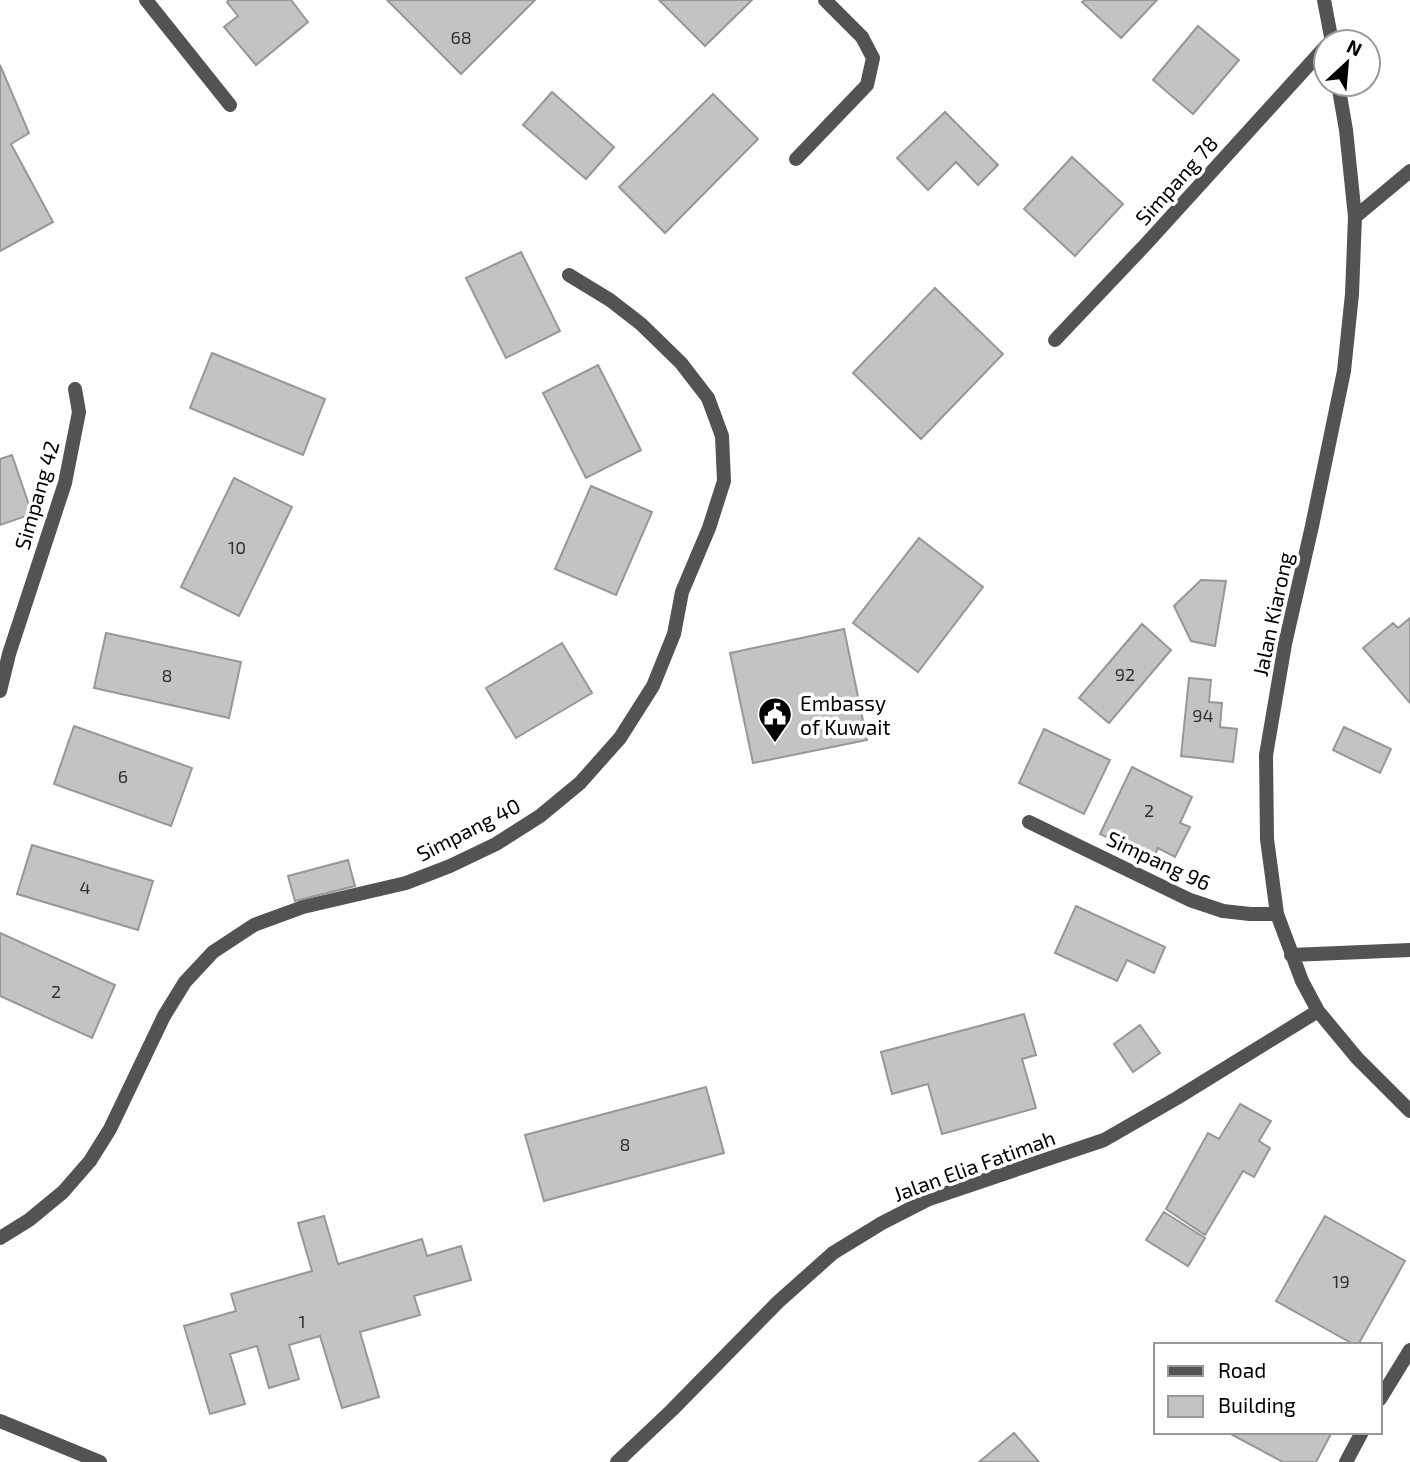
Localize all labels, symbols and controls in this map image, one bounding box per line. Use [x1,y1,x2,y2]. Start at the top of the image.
house number: 68 [450,26,472,48]
north arrow [1312,28,1382,98]
text: N [1343,34,1366,61]
street label: Simpang 78 [1130,130,1222,230]
street label: Simpang 42 [8,438,64,552]
house number: 10 [228,536,246,558]
street label: Jalan Kiarong [1247,549,1297,678]
house number: 92 [1115,663,1135,685]
house number: 8 [162,664,172,686]
place label: Embassy of Kuwait [800,690,890,739]
public building icon: Embassy of Kuwait [756,695,794,744]
house number: 94 [1192,704,1214,726]
house number: 6 [118,765,128,787]
street label: Simpang 40 [412,792,524,866]
house number: 2 [1144,799,1154,821]
street label: Simpang 96 [1103,825,1215,895]
house number: 4 [79,876,91,898]
house number: 2 [51,980,61,1002]
street label: Jalan Elia Fatimah [890,1124,1058,1206]
house number: 8 [620,1133,630,1155]
house number: 19 [1332,1270,1350,1292]
house number: 1 [298,1310,306,1332]
legend [1154,1343,1382,1434]
text: Road [1218,1357,1266,1382]
text: Building [1218,1392,1296,1417]

